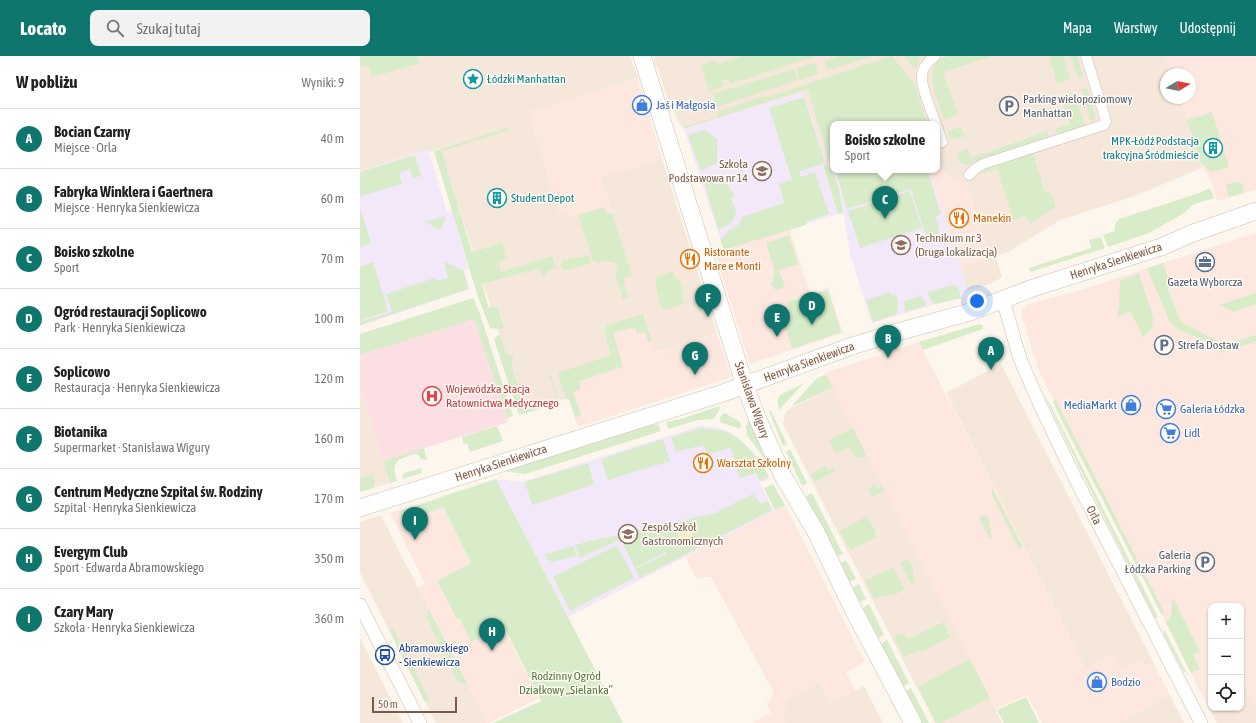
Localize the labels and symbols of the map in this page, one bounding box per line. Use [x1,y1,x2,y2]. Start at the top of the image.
place icon: Łódzki Manhattan [462,68,484,90]
north arrow [1160,68,1196,104]
place label: Łódzki Manhattan [487,72,566,86]
place label: Parking wielopoziomowy Manhattan [1023,92,1132,120]
shop icon: Jaś i Małgosia [631,94,653,116]
parking icon: Parking wielopoziomowy Manhattan [998,95,1020,117]
place label: Jaś i Małgosia [656,98,715,112]
place label: MPK-Łódź Podstacja trakcyjna Śródmieście [1103,134,1199,162]
building icon: MPK-Łódź Podstacja trakcyjna Śródmieście [1202,137,1224,159]
place label: Szkoła Podstawowa nr 14 [669,157,748,185]
school or university icon: Szkoła Podstawowa nr 14 [751,160,773,182]
pin: C [872,186,898,219]
building icon: Student Depot [486,187,508,209]
place label: Student Depot [511,191,575,205]
restaurant icon: Manekin [948,207,970,229]
place label: Manekin [973,211,1011,225]
place label: Technikum nr 3 (Druga lokalizacja) [915,231,997,259]
school or university icon: Technikum nr 3 (Druga lokalizacja) [890,234,912,256]
street label: Henryka Sienkiewicza [1068,240,1164,282]
place label: Ristorante Mare e Monti [704,245,761,273]
restaurant icon: Ristorante Mare e Monti [679,248,701,270]
office icon: Gazeta Wyborcza [1194,251,1216,273]
place label: Gazeta Wyborcza [1167,275,1243,289]
pin: F [695,284,721,317]
your location [967,291,987,311]
pin: D [799,292,825,325]
pin: E [764,304,790,337]
pin: B [875,325,901,358]
parking icon: Strefa Dostaw [1153,334,1175,356]
pin: A [978,337,1004,370]
place label: Strefa Dostaw [1178,338,1239,352]
street label: Henryka Sienkiewicza [762,339,856,385]
pin: G [682,342,708,375]
street label: Stanisława Wigury [732,360,772,440]
place label: Wojewódzka Stacja Ratownictwa Medycznego [446,382,559,410]
hospital icon: Wojewódzka Stacja Ratownictwa Medycznego [421,385,443,407]
shop icon: MediaMarkt [1120,394,1142,416]
place label: MediaMarkt [1064,398,1118,412]
supermarket icon: Galeria Łódzka [1155,398,1177,420]
place label: Galeria Łódzka [1180,402,1245,416]
supermarket icon: Lidl [1159,422,1181,444]
place label: Lidl [1184,426,1201,440]
street label: Henryka Sienkiewicza [453,442,549,484]
restaurant icon: Warsztat Szkolny [692,452,714,474]
place label: Warsztat Szkolny [717,456,791,470]
street label: Orla [1083,503,1105,527]
pin: I [402,507,428,540]
place label: Zespół Szkół Gastronomicznych [642,520,723,548]
school or university icon: Zespół Szkół Gastronomicznych [617,523,639,545]
place label: Galeria Łódzka Parking [1125,548,1192,576]
parking icon: Galeria Łódzka Parking [1194,551,1216,573]
pin: H [479,618,505,651]
place label: Abramowskiego - Sienkiewicza [399,641,469,669]
bus stop icon: Abramowskiego - Sienkiewicza [374,644,396,666]
park label: Rodzinny Ogród Działkowy „Sielanka” [519,669,613,697]
shop icon: Bodzio [1086,671,1108,693]
place label: Bodzio [1111,675,1141,689]
scale bar [372,695,457,714]

